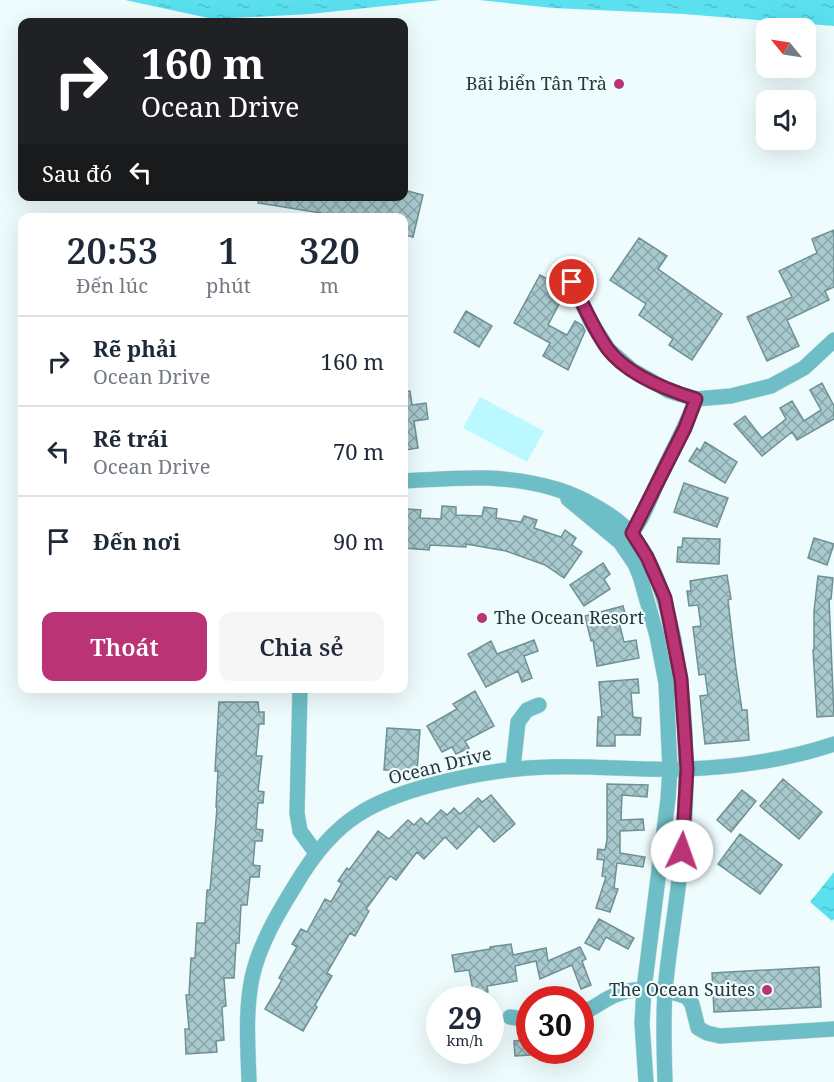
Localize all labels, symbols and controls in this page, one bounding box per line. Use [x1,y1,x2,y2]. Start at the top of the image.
north arrow [756,18,816,78]
map controls [756,18,816,150]
text: 160 m [141,34,265,91]
icon: right [42,42,120,120]
place label: Bãi biển Tân Trà [466,71,607,95]
marker: Bãi biển Tân Trà [612,77,626,91]
text: Ocean Drive [141,88,299,125]
button: sound [756,90,816,150]
icon: left [124,156,157,189]
text: Sau đó [42,158,112,188]
text: 20:53 [66,226,158,275]
text: 1 [218,226,239,275]
text: 320 [299,226,360,275]
pin [546,256,597,307]
icon: arrive [555,265,588,298]
text: Đến lúc [76,272,148,299]
text: phút [206,272,251,299]
text: m [320,272,339,299]
text: Rẽ phải [93,333,177,363]
icon: right [42,345,75,378]
text: 160 m [321,346,384,376]
text: Ocean Drive [93,363,210,390]
text: Rẽ trái [93,423,168,453]
icon: left [42,435,75,468]
text: 70 m [333,436,384,466]
text: Ocean Drive [93,453,210,480]
icon: arrive [42,525,75,558]
text: Đến nơi [93,526,180,556]
text: 90 m [333,526,384,556]
place label: The Ocean Resort [494,605,644,629]
marker: The Ocean Resort [475,611,489,625]
button: Thoát [42,612,207,681]
button: Chia sẻ [219,612,384,681]
street label: Ocean Drive [386,741,494,789]
position arrow [650,819,714,883]
place label: The Ocean Suites [609,977,755,1001]
marker: The Ocean Suites [760,983,774,997]
speed limit sign: 30 [516,986,594,1064]
text: 29 [448,997,482,1038]
text: km/h [447,1030,483,1050]

